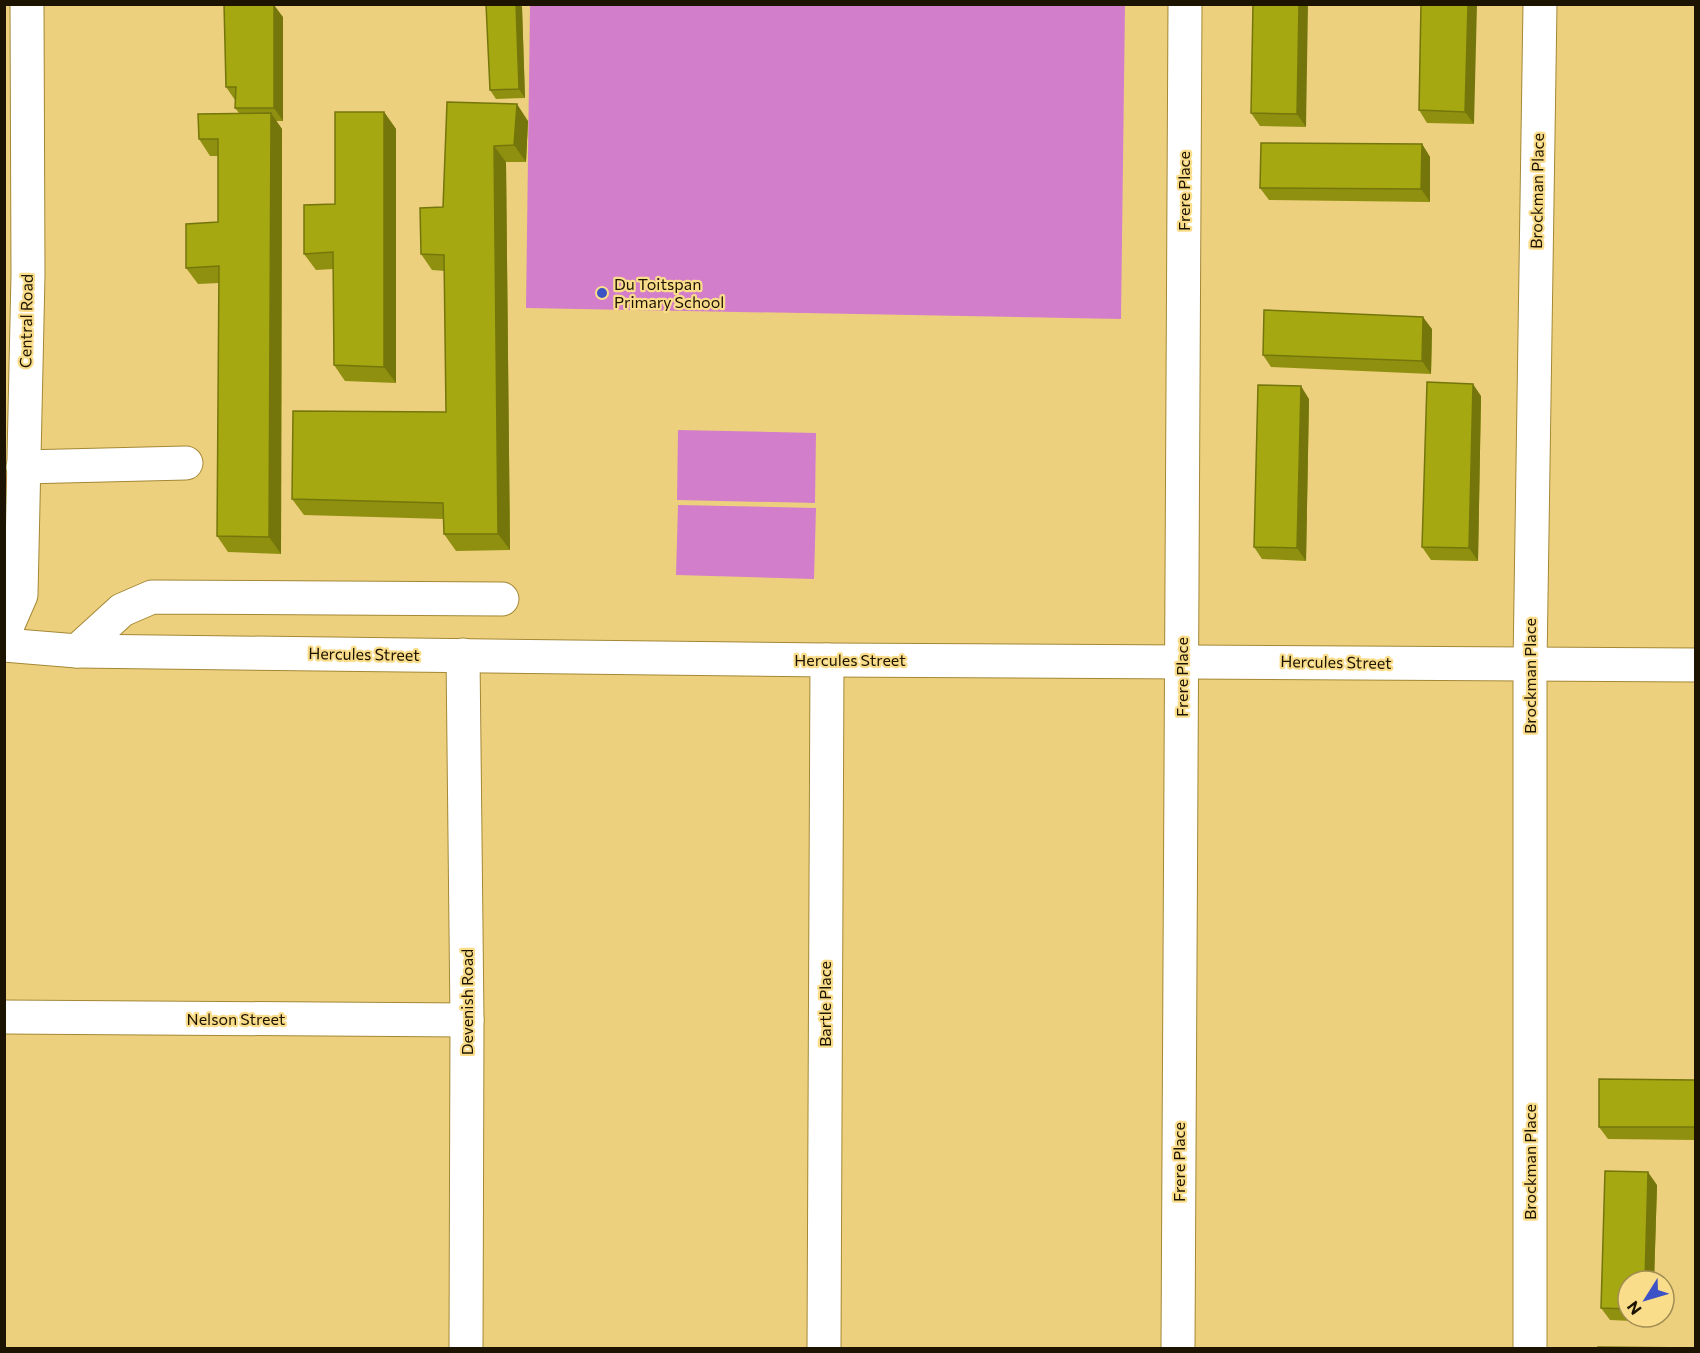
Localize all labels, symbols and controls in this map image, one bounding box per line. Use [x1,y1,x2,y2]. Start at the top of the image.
street label: Brockman Place [1526,133,1547,249]
street label: Frere Place [1174,151,1193,231]
street label: Central Road [15,274,36,368]
place label: Du Toitspan Primary School [614,274,724,311]
marker: Du Toitspan Primary School [595,286,609,300]
street label: Brockman Place [1520,618,1539,734]
street label: Frere Place [1172,637,1191,717]
street label: Hercules Street [308,643,420,664]
street label: Hercules Street [794,650,906,669]
street label: Hercules Street [1280,651,1392,672]
street label: Devenish Road [457,949,476,1055]
street label: Bartle Place [815,961,834,1047]
street label: Nelson Street [187,1009,286,1028]
street label: Brockman Place [1520,1104,1539,1220]
street label: Frere Place [1169,1122,1188,1202]
north arrow [1616,1269,1676,1329]
text: N [1622,1298,1645,1319]

